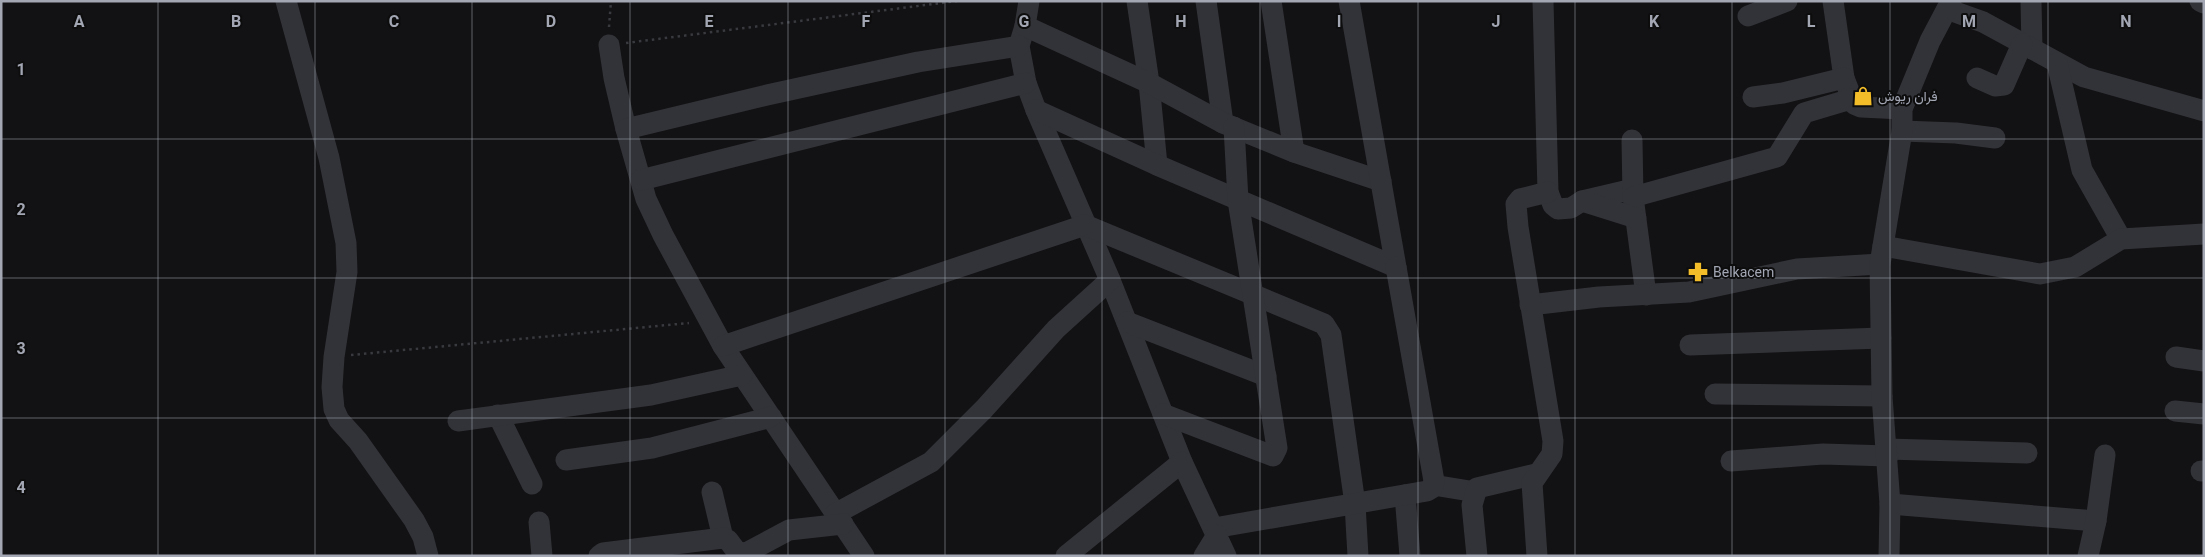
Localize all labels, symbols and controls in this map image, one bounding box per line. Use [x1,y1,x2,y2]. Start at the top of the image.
text: A [74,12,85,31]
text: B [231,12,241,31]
text: C [389,12,399,31]
text: D [546,12,556,31]
text: E [705,12,714,31]
text: F [862,12,871,31]
text: G [1019,12,1030,31]
text: H [1175,12,1187,31]
text: I [1337,12,1341,31]
text: J [1492,12,1500,31]
text: K [1649,12,1660,31]
text: L [1807,12,1816,31]
text: M [1962,12,1976,31]
text: N [2120,12,2132,31]
text: 1 [16,60,26,79]
shop icon: فران ريوش [1852,85,1874,107]
place label: فران ريوش [1878,88,1938,105]
text: 2 [16,200,26,219]
pharmacy icon: Belkacem [1687,261,1709,283]
place label: Belkacem [1713,264,1774,280]
text: 3 [16,339,26,358]
text: 4 [16,478,26,497]

